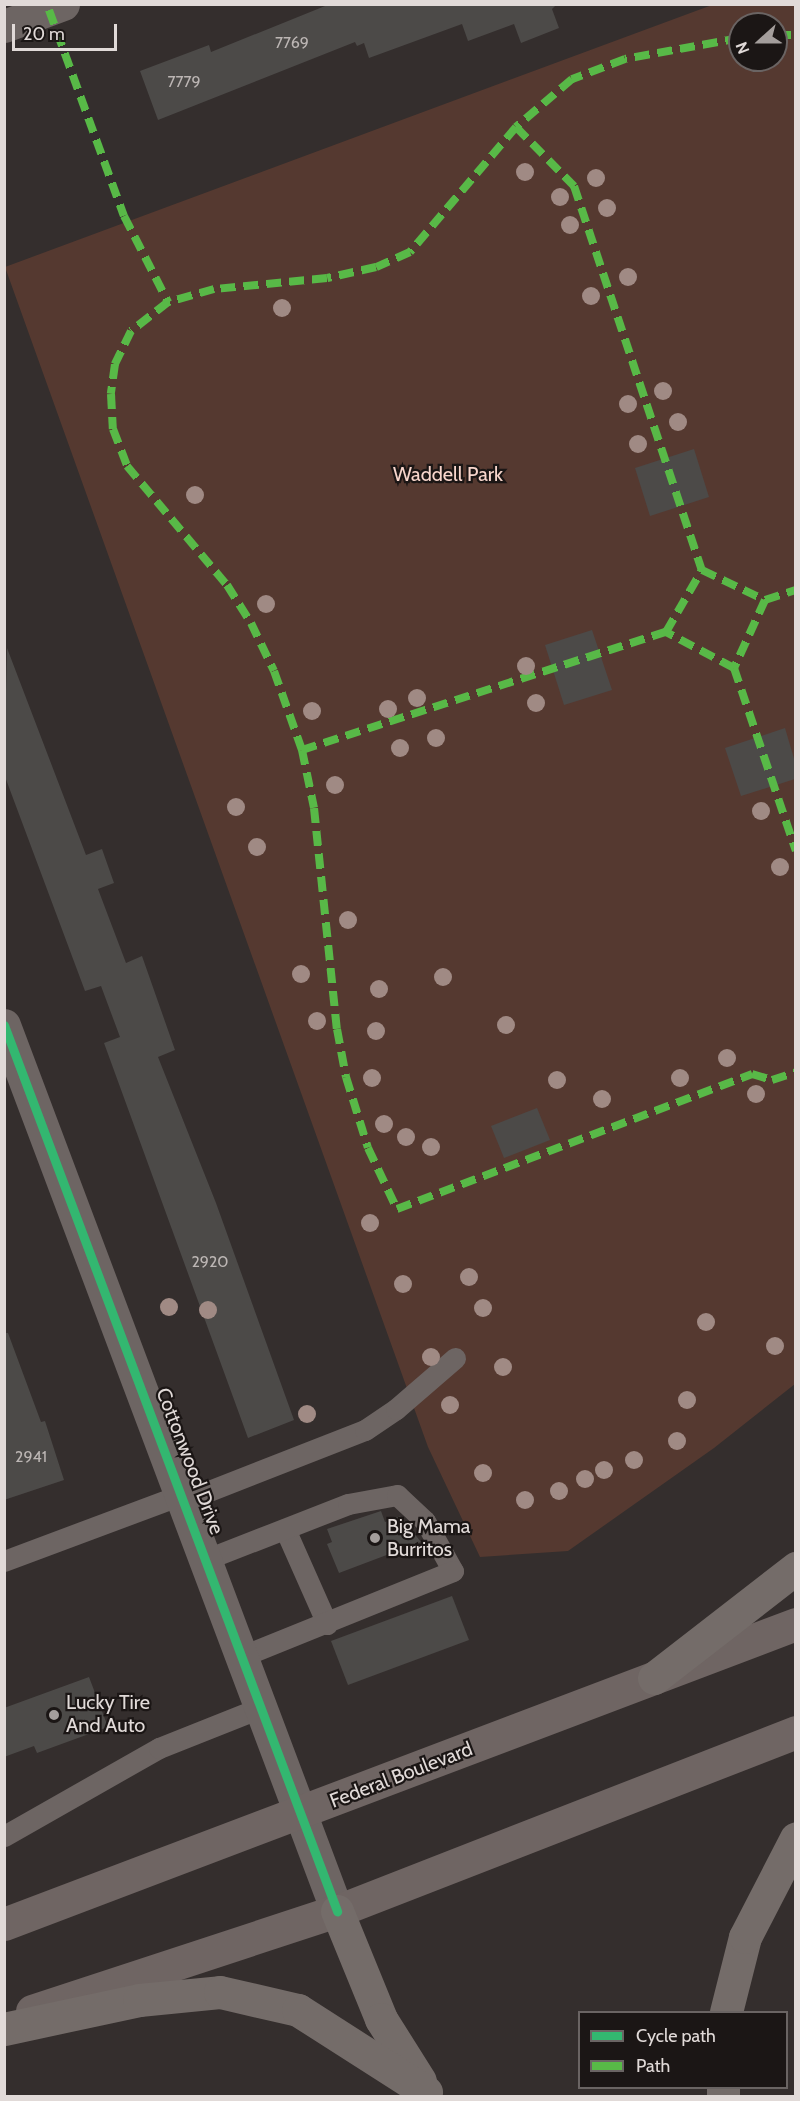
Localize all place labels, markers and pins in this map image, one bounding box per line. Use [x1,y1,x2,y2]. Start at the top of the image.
place label: Big Mama Burritos [387,1514,470,1561]
marker: Big Mama Burritos [368,1531,382,1545]
place label: Lucky Tire And Auto [66,1691,150,1738]
marker: Lucky Tire And Auto [47,1708,61,1722]

